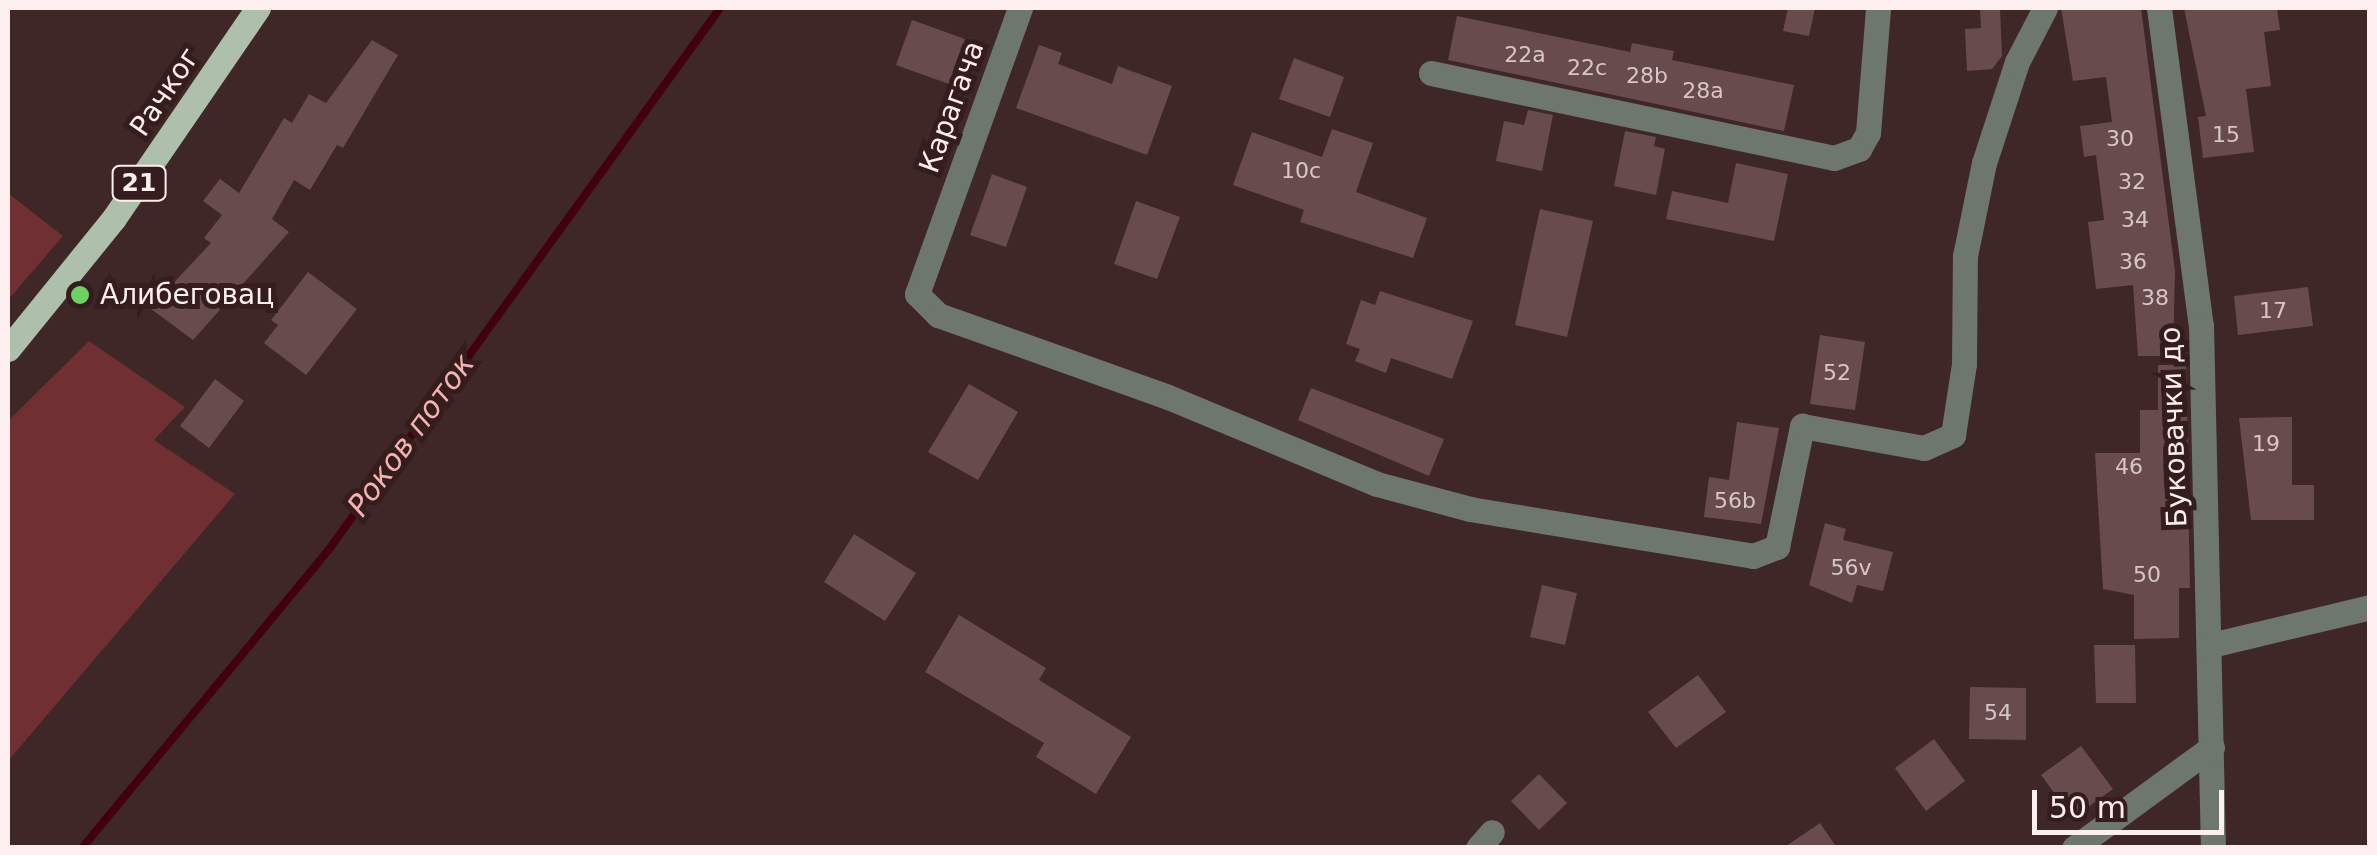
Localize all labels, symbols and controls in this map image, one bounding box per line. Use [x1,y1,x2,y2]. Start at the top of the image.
street label: Карагача [913,37,991,177]
street label: Рачког [123,41,207,143]
house number: 22a [1504,42,1546,68]
house number: 22c [1567,55,1607,81]
house number: 28b [1626,63,1668,89]
house number: 28a [1682,78,1724,104]
house number: 15 [2212,122,2240,148]
house number: 30 [2106,126,2134,152]
house number: 10c [1281,158,1321,184]
road number: 21 [112,163,166,203]
house number: 32 [2118,169,2146,195]
house number: 34 [2121,207,2149,233]
house number: 36 [2119,249,2147,275]
place label: Алибеговац [100,278,274,312]
marker: Алибеговац [69,284,91,306]
house number: 38 [2141,285,2169,311]
house number: 17 [2259,298,2287,324]
street label: Буковачки до [2154,326,2194,528]
water label: Роков поток [340,347,482,523]
house number: 52 [1823,360,1851,386]
house number: 19 [2252,431,2280,457]
house number: 46 [2115,454,2143,480]
house number: 56b [1714,488,1756,514]
house number: 56v [1830,555,1872,581]
house number: 50 [2133,562,2161,588]
house number: 54 [1984,700,2012,726]
scale bar [2037,770,2230,832]
text: 50 m [2049,790,2126,825]

